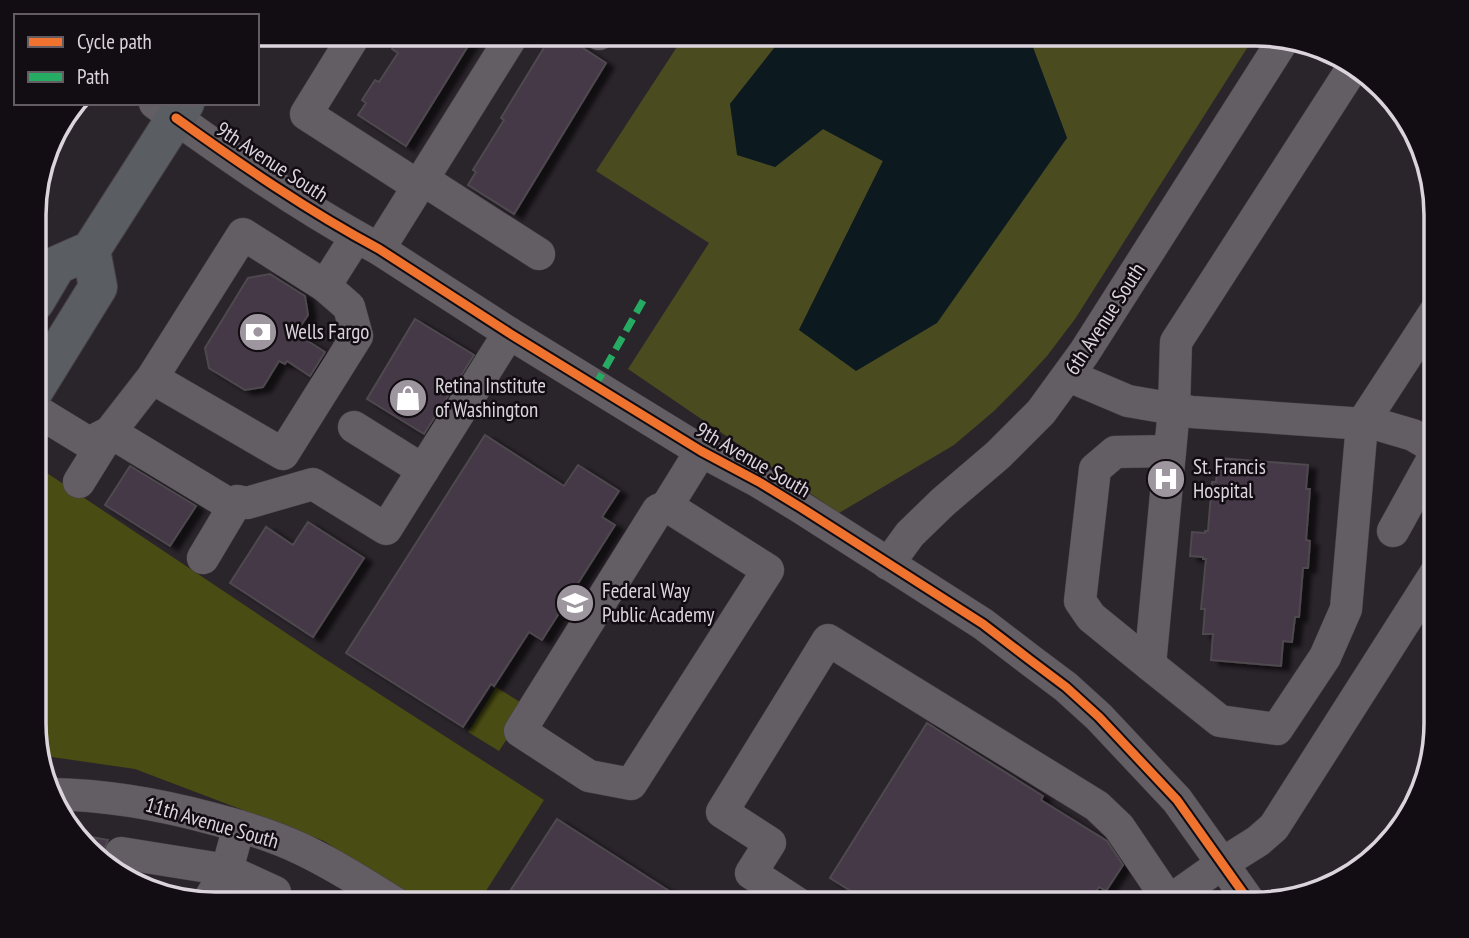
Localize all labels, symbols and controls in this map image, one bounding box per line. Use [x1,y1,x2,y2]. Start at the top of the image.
legend [14,14,259,105]
text: Cycle path [77,28,152,55]
text: Path [77,63,109,90]
street label: 9th Avenue South [211,115,333,208]
street label: 6th Avenue South [1058,258,1151,380]
bank icon: Wells Fargo [237,311,279,353]
place label: Wells Fargo [285,318,369,345]
place label: Retina Institute of Washington [435,372,546,423]
shop icon: Retina Institute of Washington [387,377,429,419]
street label: 9th Avenue South [691,416,815,503]
place label: St. Francis Hospital [1193,453,1266,504]
hospital icon: St. Francis Hospital [1145,458,1187,500]
place label: Federal Way Public Academy [602,577,715,628]
school or university icon: Federal Way Public Academy [554,582,596,624]
street label: 11th Avenue South [142,791,282,854]

